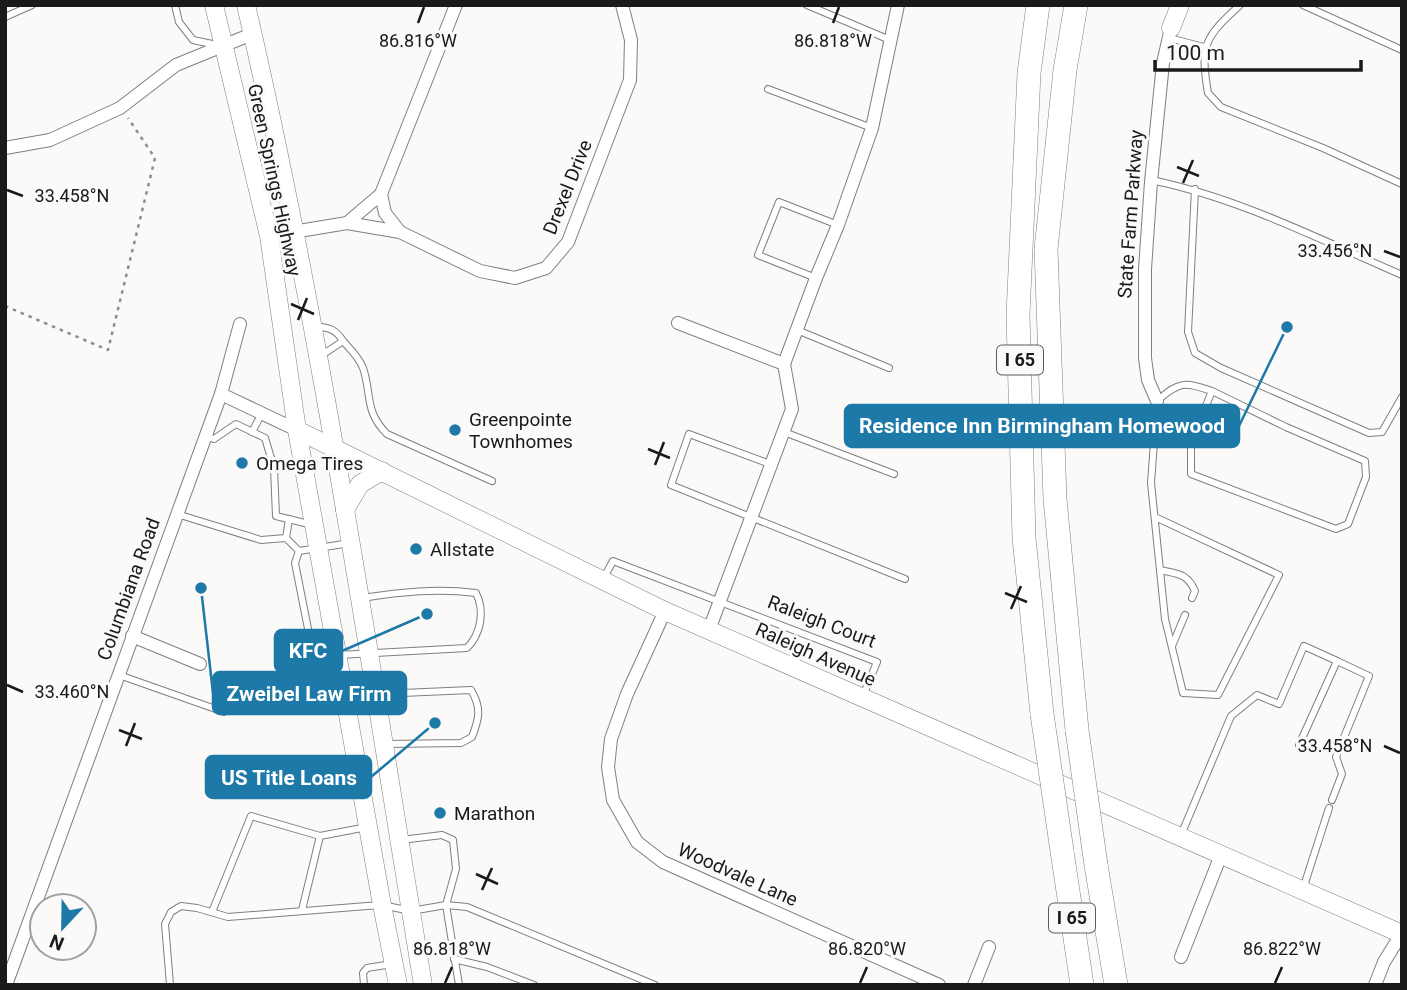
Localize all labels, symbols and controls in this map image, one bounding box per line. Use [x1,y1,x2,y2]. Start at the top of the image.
scale bar [1155,28,1362,72]
text: 86.816°W [379,30,457,51]
text: 86.818°W [794,30,872,51]
text: 100 m [1166,41,1225,65]
street label: Green Springs Highway [243,82,306,278]
street label: State Farm Parkway [1113,129,1148,299]
street label: Drexel Drive [538,136,597,238]
text: 33.458°N [35,185,109,206]
text: 33.456°N [1298,240,1372,261]
road number: I 65 [997,346,1043,374]
callout: Residence Inn Birmingham Homewood [845,405,1239,447]
place label: Greenpointe Townhomes [469,408,573,453]
text: Residence Inn Birmingham Homewood [859,414,1225,438]
marker: Greenpointe Townhomes [447,422,463,438]
place label: Omega Tires [256,452,363,475]
marker: Omega Tires [234,455,250,471]
street label: Columbiana Road [92,515,165,663]
place label: Allstate [430,538,494,561]
marker: Allstate [408,541,424,557]
street label: Raleigh Court [764,590,879,653]
street label: Raleigh Avenue [752,618,880,691]
callout: KFC [275,630,342,672]
text: KFC [289,639,328,663]
callout: Zweibel Law Firm [213,672,406,714]
text: 33.460°N [35,681,109,702]
text: Zweibel Law Firm [227,682,391,706]
text: 33.458°N [1298,735,1372,756]
callout: US Title Loans [206,756,371,798]
text: US Title Loans [221,766,357,790]
place label: Marathon [454,802,535,825]
marker: Marathon [432,805,448,821]
street label: Woodvale Lane [674,838,801,911]
north arrow [28,892,98,962]
road number: I 65 [1049,903,1095,932]
text: N [46,929,67,955]
text: 86.818°W [413,938,491,959]
text: 86.820°W [828,938,906,959]
text: 86.822°W [1243,938,1321,959]

